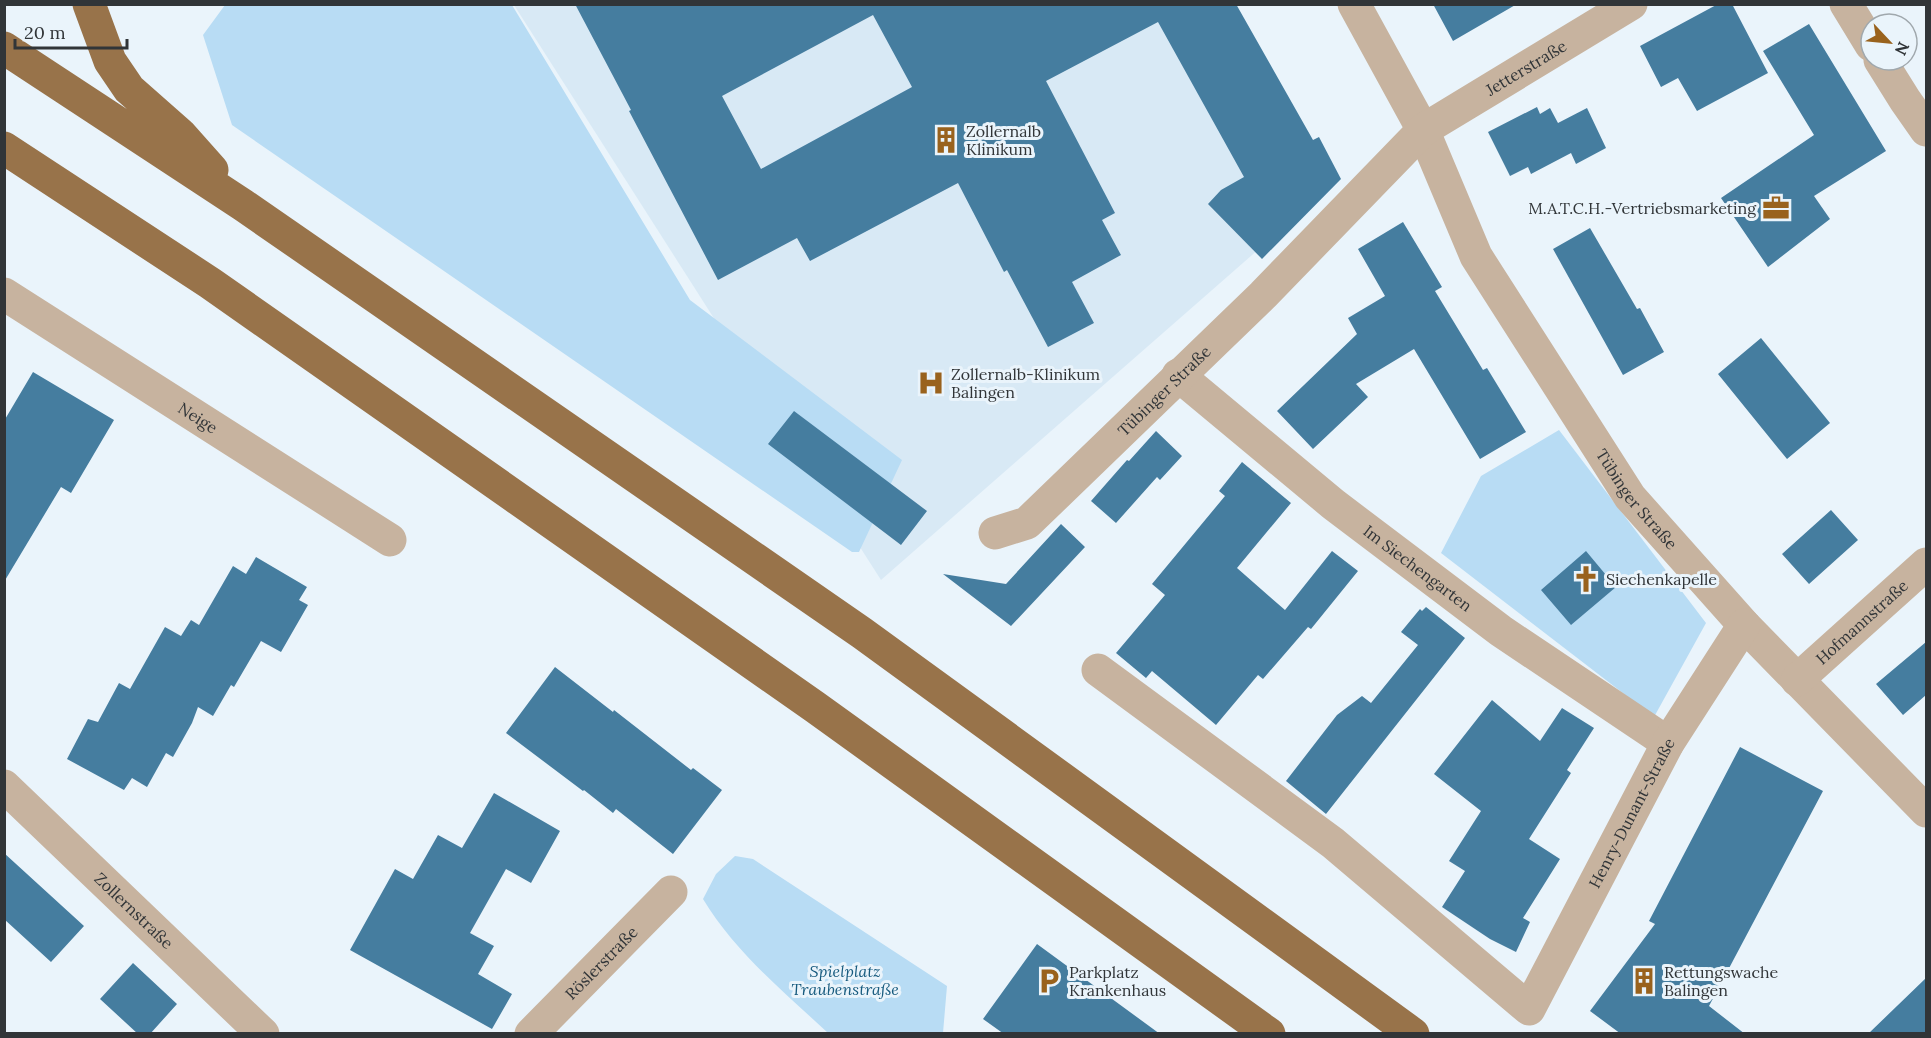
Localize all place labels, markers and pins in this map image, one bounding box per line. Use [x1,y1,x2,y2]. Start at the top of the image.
place label: Zollernalb Klinikum [966,121,1041,159]
building icon: Zollernalb Klinikum [931,125,961,155]
office icon: M.A.T.C.H.-Vertriebsmarketing [1761,193,1791,223]
place label: M.A.T.C.H.-Vertriebsmarketing [1528,198,1757,218]
place label: Zollernalb-Klinikum Balingen [951,364,1100,402]
hospital icon: Zollernalb-Klinikum Balingen [916,368,946,398]
church icon: Siechenkapelle [1571,564,1601,594]
place label: Siechenkapelle [1606,569,1717,589]
place label: Parkplatz Krankenhaus [1069,962,1166,1000]
place label: Rettungswache Balingen [1664,962,1779,1000]
parking icon: Parkplatz Krankenhaus [1034,966,1064,996]
building icon: Rettungswache Balingen [1629,966,1659,996]

